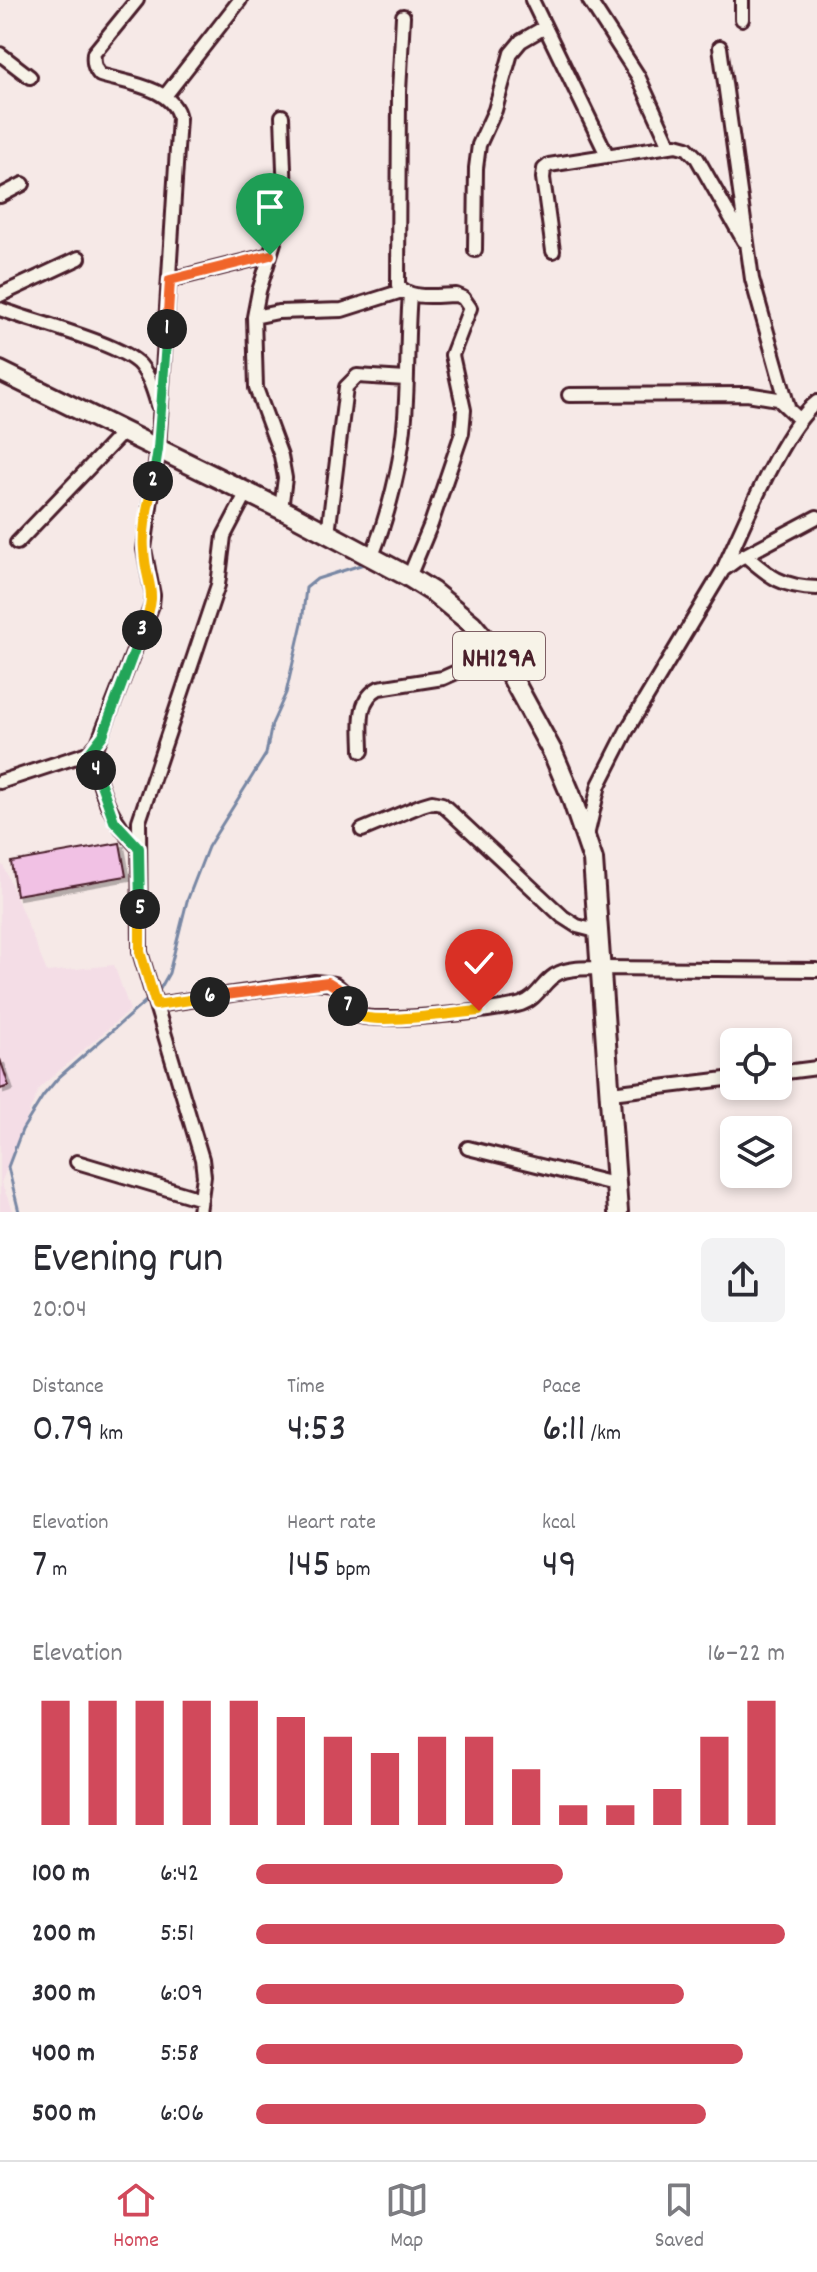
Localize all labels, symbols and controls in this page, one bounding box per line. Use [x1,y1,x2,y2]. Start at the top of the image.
pin [236,173,304,255]
icon: arrive [248,185,292,229]
pin: 1 [147,309,187,349]
text: 1 [165,313,169,344]
pin: 2 [133,461,173,501]
text: 2 [148,465,158,496]
pin: 3 [122,610,162,650]
text: 3 [137,614,147,645]
road number: NH129A [453,632,545,680]
pin: 4 [76,750,116,790]
text: 4 [91,754,101,785]
pin: 5 [120,889,160,929]
text: 5 [135,893,145,924]
pin [445,929,513,1011]
icon: check [457,941,501,985]
pin: 6 [190,977,230,1017]
text: 6 [205,981,215,1012]
pin: 7 [328,986,368,1026]
text: 7 [344,990,352,1021]
map controls [720,1028,792,1188]
button: locate [720,1028,792,1100]
button: layers [720,1116,792,1188]
text: Evening run [32,1230,223,1293]
button: share [701,1238,785,1322]
text: 20:04 [32,1292,87,1329]
text: Distance [32,1372,104,1403]
text: Time [287,1372,325,1403]
text: Pace [542,1372,581,1403]
text: 0.79 [32,1403,94,1460]
text: 4:53 [287,1403,347,1460]
text: 6:11 [542,1403,586,1460]
text: km [94,1419,123,1450]
text: /km [586,1419,621,1450]
text: Elevation [32,1508,109,1539]
text: Heart rate [287,1508,376,1539]
text: kcal [542,1508,575,1539]
text: 7 [32,1539,47,1596]
text: 145 [287,1539,331,1596]
text: 49 [542,1539,577,1596]
text: m [47,1555,67,1586]
text: bpm [331,1555,371,1586]
text: Elevation [32,1636,122,1673]
text: 16–22 m [707,1636,785,1673]
text: 100 m [32,1856,90,1893]
text: 6:42 [160,1856,199,1893]
text: 200 m [32,1916,96,1953]
text: 5:51 [160,1916,194,1953]
text: 300 m [32,1976,96,2013]
text: 6:09 [160,1976,203,2013]
text: 400 m [32,2036,95,2073]
text: 5:58 [160,2036,199,2073]
text: 500 m [32,2096,96,2133]
text: 6:06 [160,2096,204,2133]
tab: Home [113,2178,159,2257]
tab: Map [385,2178,429,2257]
tab: Saved [655,2178,704,2257]

